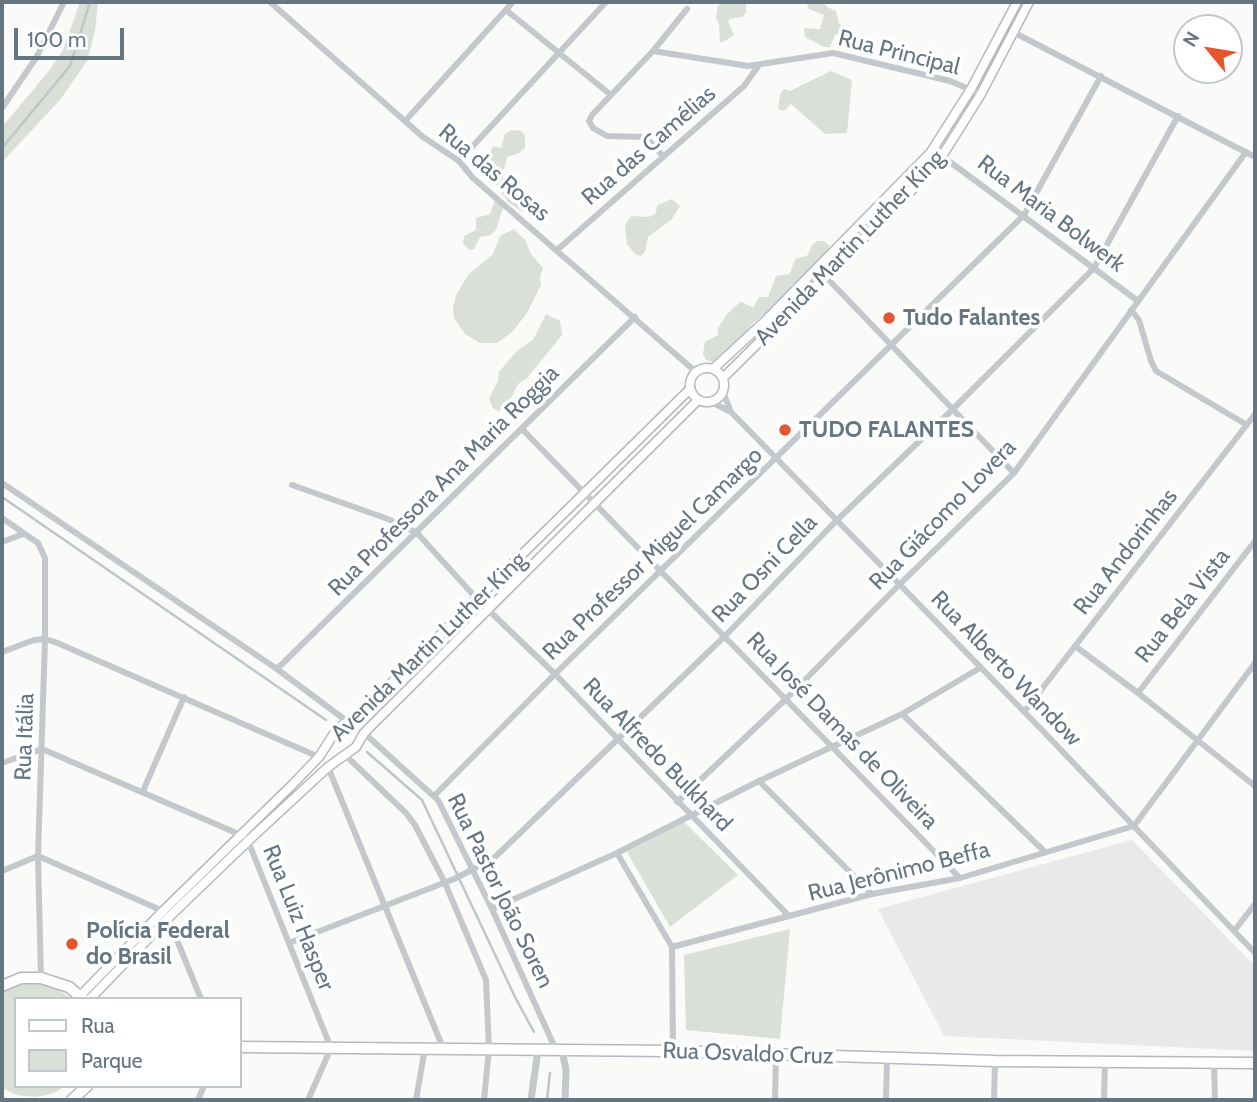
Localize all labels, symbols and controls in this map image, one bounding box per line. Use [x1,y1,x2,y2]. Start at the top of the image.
scale bar [18,14,128,58]
north arrow [1173,14,1243,84]
street label: Rua Principal [835,25,963,81]
text: 100 m [27,27,86,52]
text: N [1178,28,1204,51]
street label: Rua das Camélias [576,80,722,212]
street label: Rua das Rosas [433,119,555,227]
street label: Avenida Martin Luther King [749,145,951,351]
street label: Rua Maria Bolwerk [972,150,1130,278]
place label: Tudo Falantes [903,304,1040,332]
marker: Tudo Falantes [881,310,897,326]
street label: Rua Professora Ana Maria Roggia [323,360,565,602]
place label: TUDO FALANTES [799,416,974,444]
marker: TUDO FALANTES [777,422,793,438]
street label: Rua Giácomo Lovera [864,434,1022,596]
street label: Rua Professor Miguel Camargo [537,442,769,666]
street label: Rua Andorinhas [1068,483,1184,621]
street label: Rua Osni Cella [707,509,823,629]
street label: Rua Bela Vista [1130,543,1236,669]
street label: Avenida Martin Luther King [326,546,532,748]
street label: Rua Alberto Wandow [925,586,1087,752]
street label: Rua José Damas de Oliveira [741,627,943,835]
street label: Rua Alfredo Bulkhard [577,672,737,838]
street label: Rua Itália [10,693,40,781]
street label: Rua Pastor João Soren [441,789,559,993]
street label: Rua Jerônimo Beffa [805,836,993,908]
street label: Rua Luiz Hasper [256,841,340,995]
place label: Polícia Federal do Brasil [86,917,230,971]
marker: Polícia Federal do Brasil [64,936,80,952]
legend [14,997,242,1088]
text: Rua [81,1013,115,1038]
street label: Rua Osvaldo Cruz [662,1037,834,1071]
text: Parque [81,1048,143,1073]

